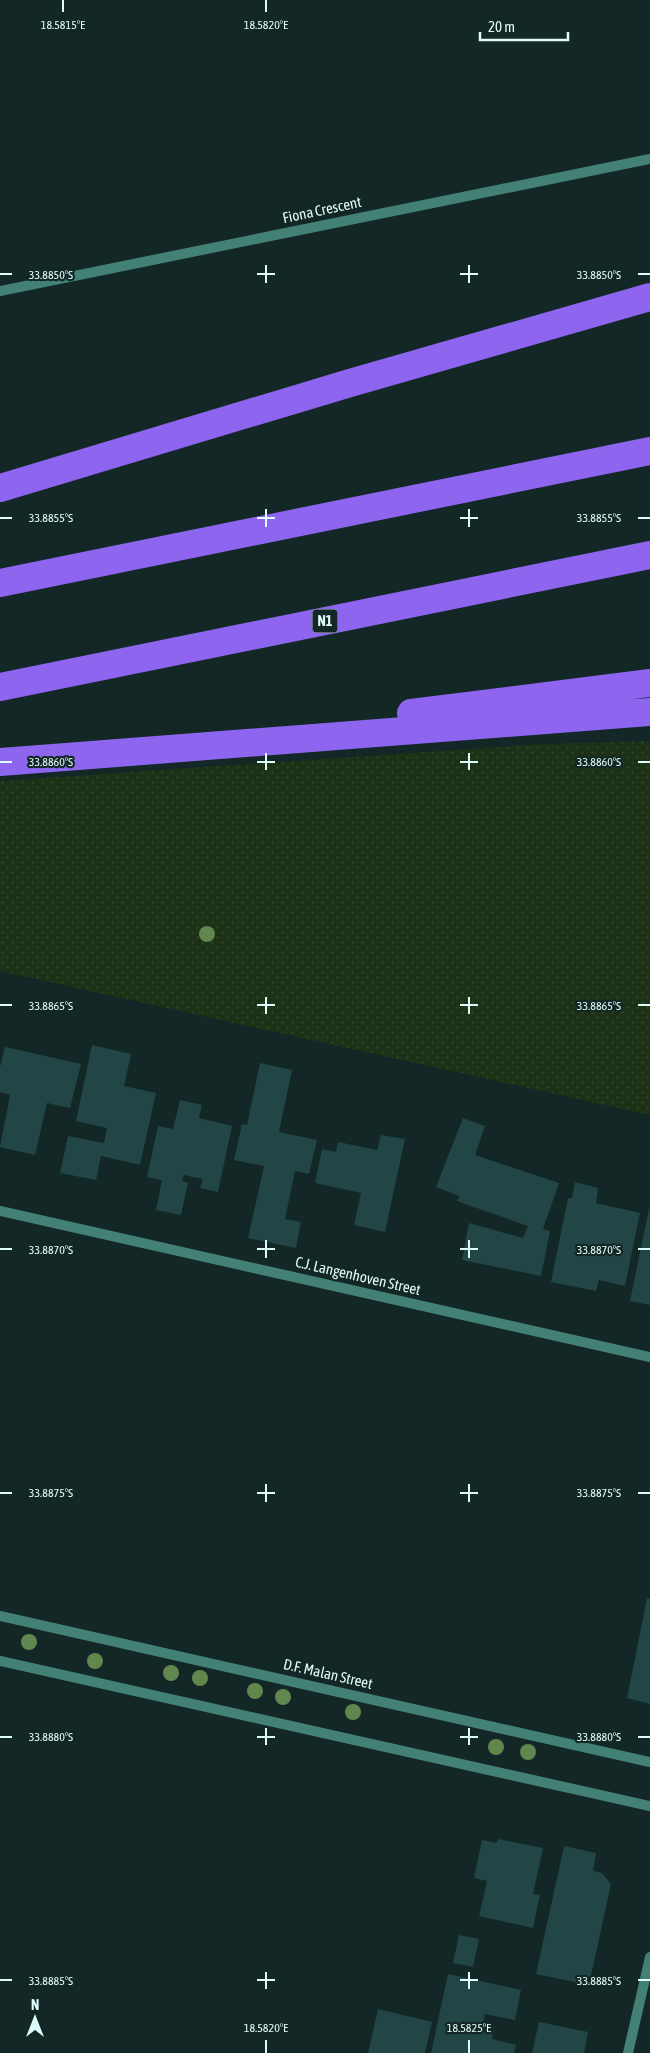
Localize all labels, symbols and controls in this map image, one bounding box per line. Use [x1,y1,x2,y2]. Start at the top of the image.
scale bar [480,10,568,42]
text: 18.5815°E [41,18,85,32]
text: 18.5820°E [244,18,288,32]
text: 20 m [488,18,515,35]
street label: Fiona Crescent [281,193,363,226]
text: 33.8850°S [29,268,73,282]
text: 33.8850°S [577,268,621,282]
text: 33.8855°S [29,511,73,525]
text: 33.8855°S [577,511,621,525]
road number: N1 [312,610,338,632]
text: 33.8860°S [29,755,73,769]
text: 33.8860°S [577,755,621,769]
text: 33.8865°S [29,999,73,1013]
text: 33.8865°S [577,999,621,1013]
text: 33.8870°S [29,1243,73,1257]
text: 33.8870°S [577,1243,621,1257]
street label: C.J. Langenhoven Street [294,1253,422,1298]
text: 33.8875°S [29,1486,73,1500]
text: 33.8875°S [577,1486,621,1500]
street label: D.F. Malan Street [282,1655,374,1692]
text: 33.8880°S [29,1730,73,1744]
text: 33.8880°S [577,1730,621,1744]
text: 33.8885°S [29,1974,73,1988]
text: 33.8885°S [577,1974,621,1988]
north arrow [10,1993,60,2043]
text: N [31,1997,39,2013]
text: 18.5820°E [244,2021,288,2035]
text: 18.5825°E [447,2021,491,2035]

